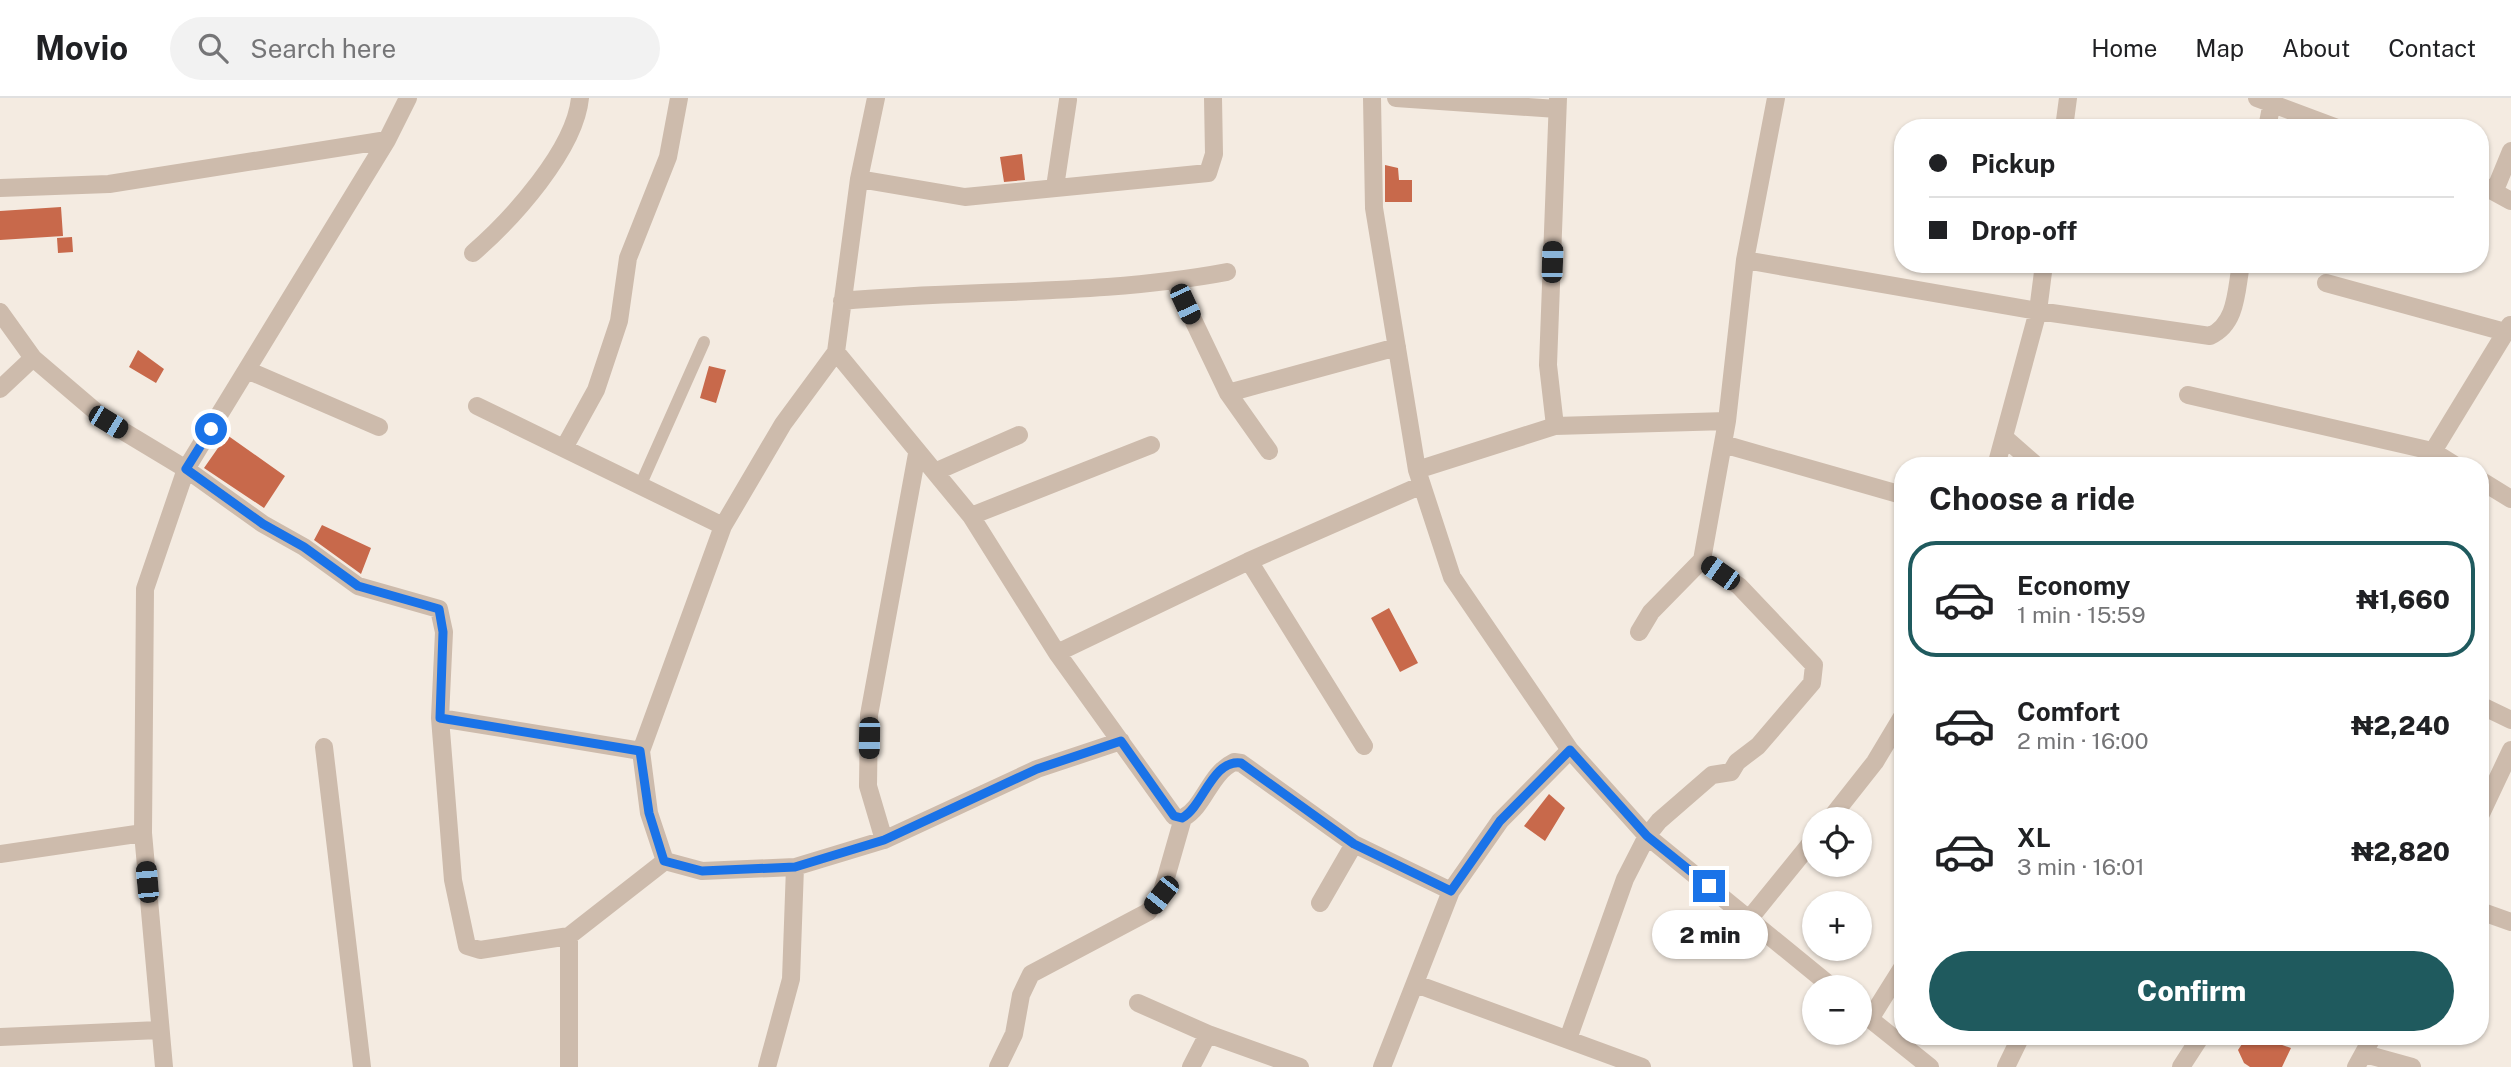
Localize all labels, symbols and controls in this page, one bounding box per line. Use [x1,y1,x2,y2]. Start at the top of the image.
search box [170,17,660,80]
text: Movio [35,29,128,67]
icon: search [194,29,232,67]
text: Search here [250,33,396,64]
text: Home [2091,34,2157,62]
text: Map [2195,34,2244,62]
text: About [2282,34,2350,62]
text: Contact [2388,34,2476,62]
text: Pickup [1971,148,2055,179]
text: Drop-off [1971,215,2077,246]
car [1541,241,1564,283]
car [1167,281,1204,327]
car [85,402,132,442]
route start [195,413,227,445]
text: Choose a ride [1929,480,2135,517]
car [1697,552,1744,594]
icon: car [1933,568,1996,631]
text: Economy [2017,570,2130,601]
text: ₦1,660 [2356,584,2450,615]
text: 1 min · 15:59 [2017,601,2146,628]
icon: car [1933,694,1996,757]
text: Comfort [2017,696,2120,727]
text: ₦2,240 [2351,710,2450,741]
car [859,717,880,759]
text: 2 min · 16:00 [2017,727,2148,754]
map controls [1802,807,1872,1045]
button: locate [1802,807,1872,877]
icon: car [1933,820,1996,883]
text: XL [2017,822,2051,853]
text: ₦2,820 [2351,836,2450,867]
text: 3 min · 16:01 [2017,853,2145,880]
car [135,860,160,904]
route end [1693,870,1725,902]
car [1140,872,1183,918]
button: + [1802,891,1872,961]
callout: 2 min [1651,910,1767,960]
text: 2 min [1679,921,1741,948]
button: Confirm [1929,951,2454,1031]
button: − [1802,975,1872,1045]

